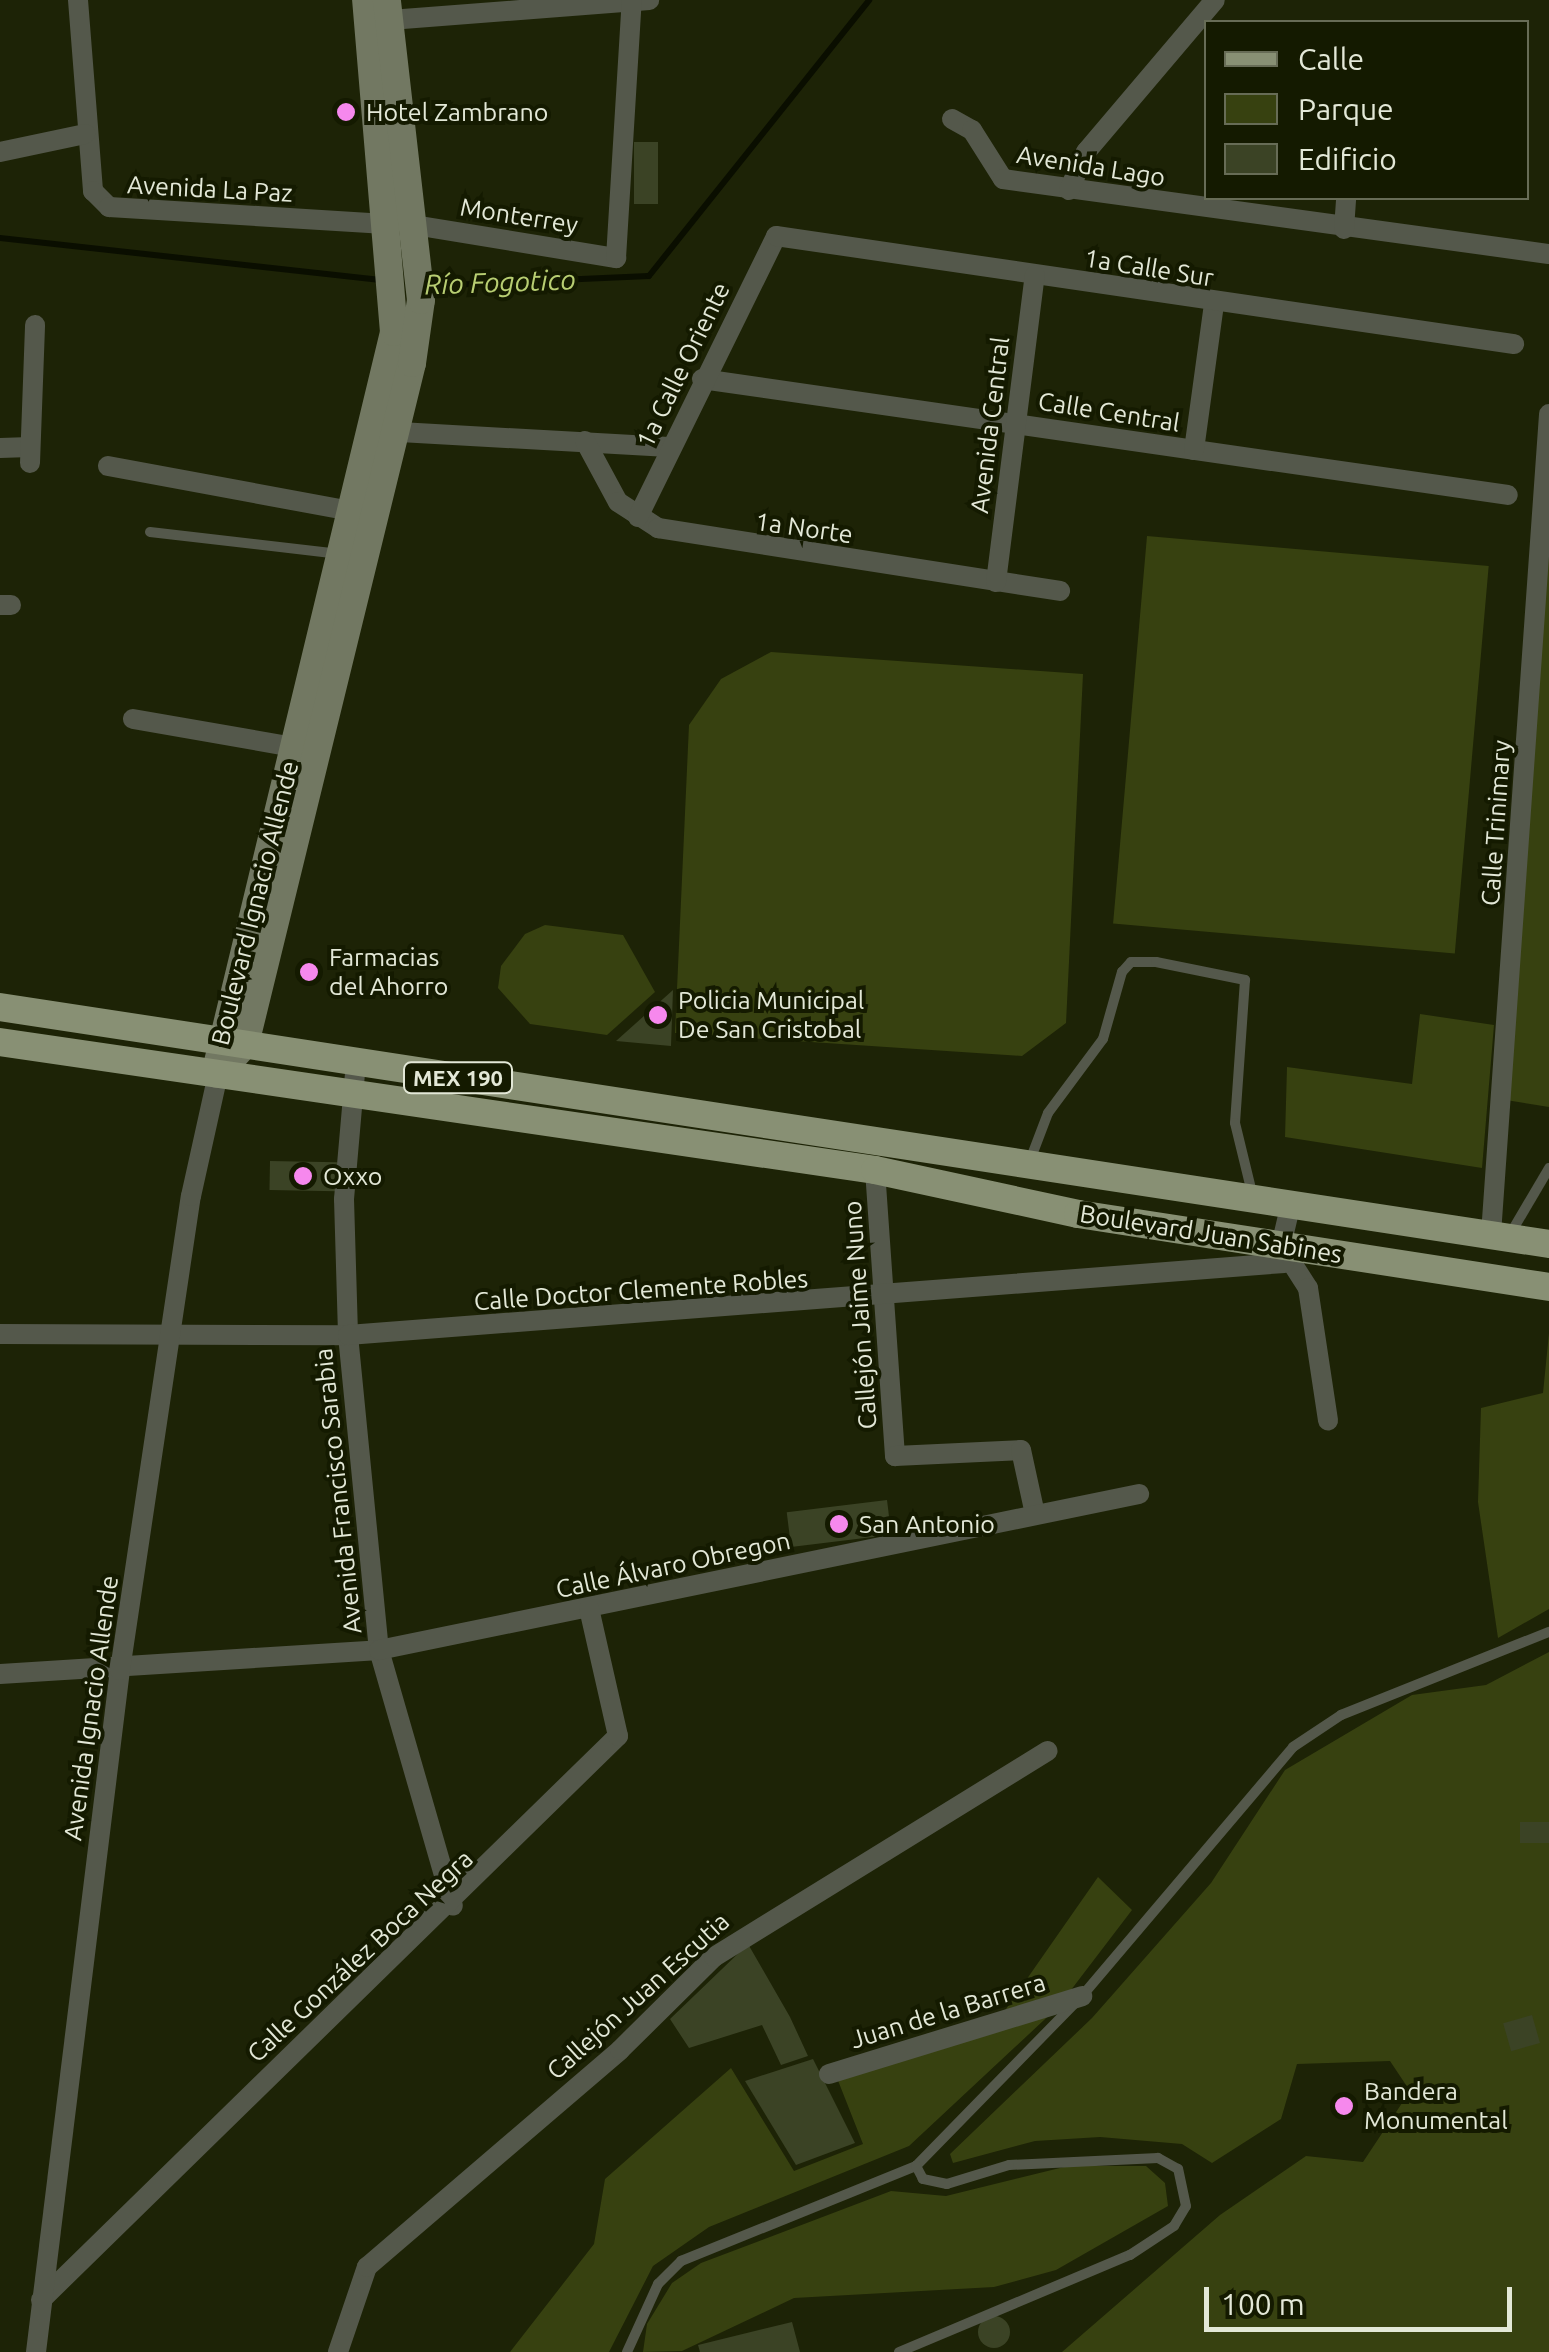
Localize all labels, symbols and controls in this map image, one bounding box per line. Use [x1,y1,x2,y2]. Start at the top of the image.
legend [1204,20,1529,200]
text: Calle [1298,42,1364,76]
text: Parque [1298,92,1394,126]
place label: Hotel Zambrano [366,97,548,127]
marker: Hotel Zambrano [335,101,357,123]
street label: Avenida Lago [1015,139,1167,193]
text: Edificio [1298,142,1397,176]
street label: Avenida La Paz [126,170,294,208]
street label: Monterrey [458,192,580,240]
street label: 1a Calle Sur [1082,243,1216,293]
water label: Río Fogotico [424,263,576,301]
street label: 1a Calle Oriente [630,277,736,453]
street label: Avenida Central [964,335,1016,515]
street label: Calle Central [1036,386,1182,438]
street label: 1a Norte [753,506,855,550]
street label: Calle Trinimary [1475,739,1517,907]
street label: Boulevard Ignacio Allende [205,758,305,1048]
place label: Farmacias del Ahorro [329,943,448,1002]
marker: Farmacias del Ahorro [298,961,320,983]
place label: Policia Municipal De San Cristobal [678,986,864,1045]
marker: Policia Municipal De San Cristobal [647,1004,669,1026]
road number: MEX 190 [403,1061,513,1095]
place label: Oxxo [323,1161,382,1191]
marker: Oxxo [292,1165,314,1187]
street label: Boulevard Juan Sabines [1078,1198,1344,1270]
street label: Callejón Jaime Nuno [837,1200,883,1430]
street label: Calle Doctor Clemente Robles [473,1263,809,1317]
street label: Avenida Francisco Sarabia [308,1347,368,1635]
place label: San Antonio [859,1509,995,1539]
marker: San Antonio [828,1513,850,1535]
street label: Calle Álvaro Obregon [553,1525,793,1605]
street label: Avenida Ignacio Allende [58,1574,124,1842]
street label: Calle González Boca Negra [241,1844,479,2068]
street label: Callejón Juan Escutia [541,1906,735,2086]
street label: Juan de la Barrera [847,1967,1049,2055]
place label: Bandera Monumental [1364,2077,1508,2136]
marker: Bandera Monumental [1333,2095,1355,2117]
scale bar [1209,2267,1516,2329]
text: 100 m [1221,2287,1305,2321]

